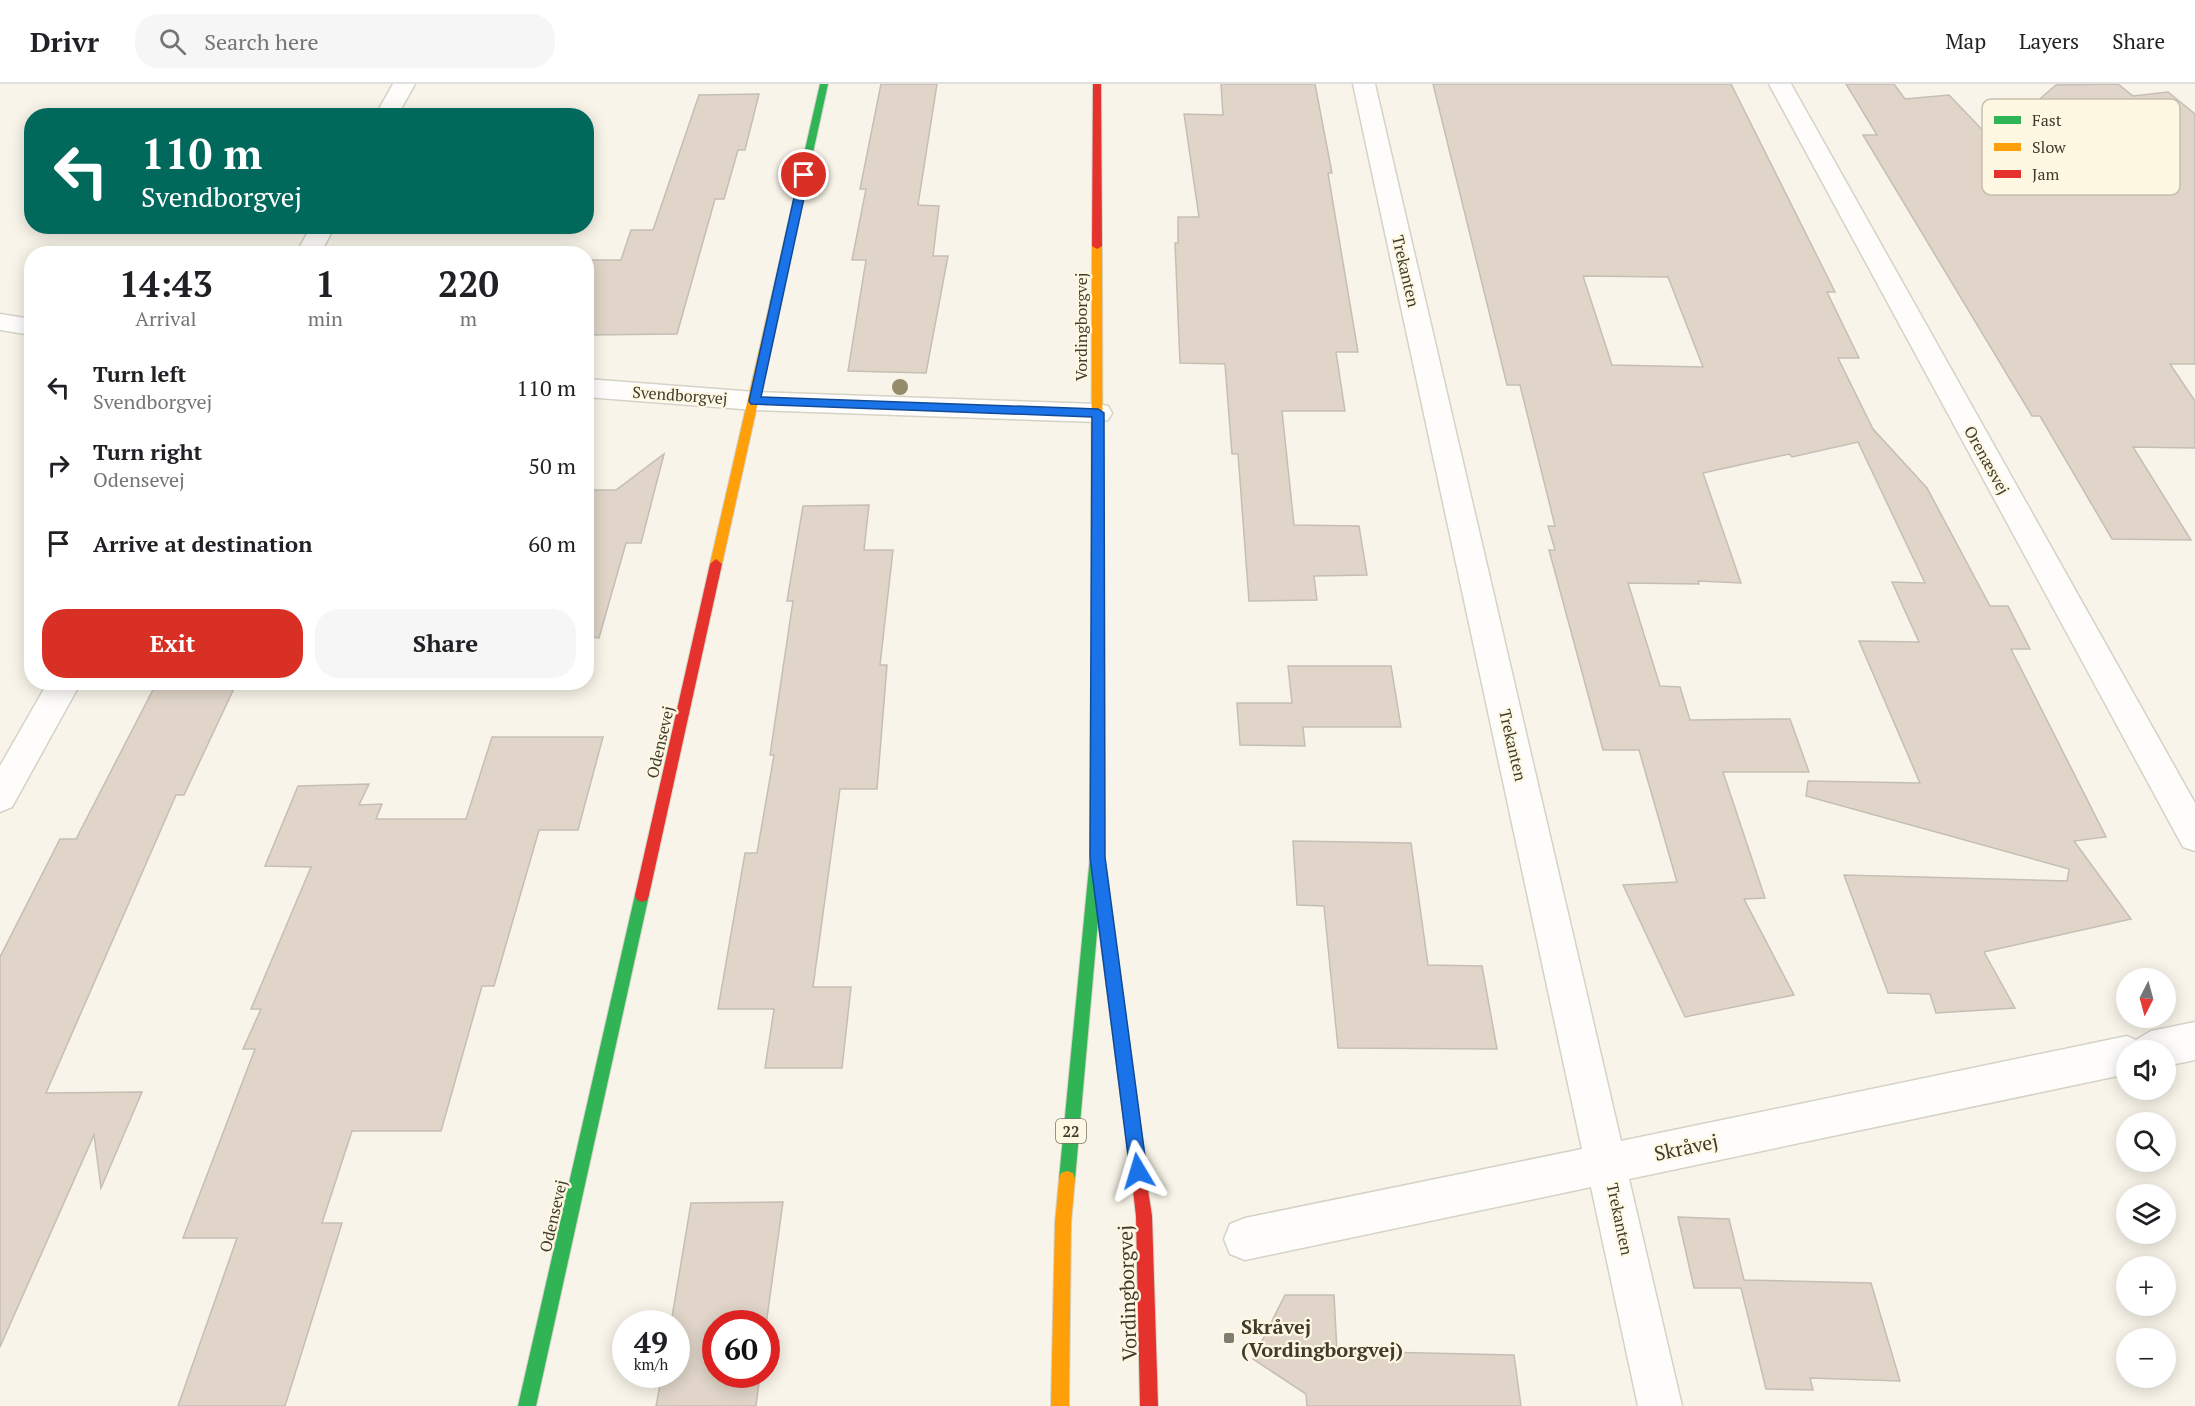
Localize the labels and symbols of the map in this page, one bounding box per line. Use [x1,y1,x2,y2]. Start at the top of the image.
legend [1982,99,2180,195]
text: Fast [2032,109,2062,131]
text: Slow [2032,136,2066,158]
pin [778,149,829,200]
text: Jam [2032,163,2060,185]
street label: Trekanten [1387,233,1425,309]
street label: Vordingborgvej [1070,273,1092,381]
street label: Svendborgvej [632,381,728,409]
street label: Orenæsvej [1959,422,2015,498]
street label: Odensevej [641,704,679,780]
street label: Trekanten [1494,707,1532,783]
north arrow [2116,968,2176,1028]
road number: 22 [1056,1119,1086,1143]
street label: Skråvej [1652,1127,1720,1167]
position arrow [1106,1139,1170,1203]
street label: Odensevej [534,1178,572,1254]
street label: Trekanten [1602,1181,1638,1257]
street label: Vordingborgvej [1111,1225,1143,1361]
speed limit sign: 60 [702,1310,780,1388]
place label: Skråvej (Vordingborgvej) [1241,1313,1403,1363]
marker: Skråvej (Vordingborgvej) [1222,1331,1236,1345]

